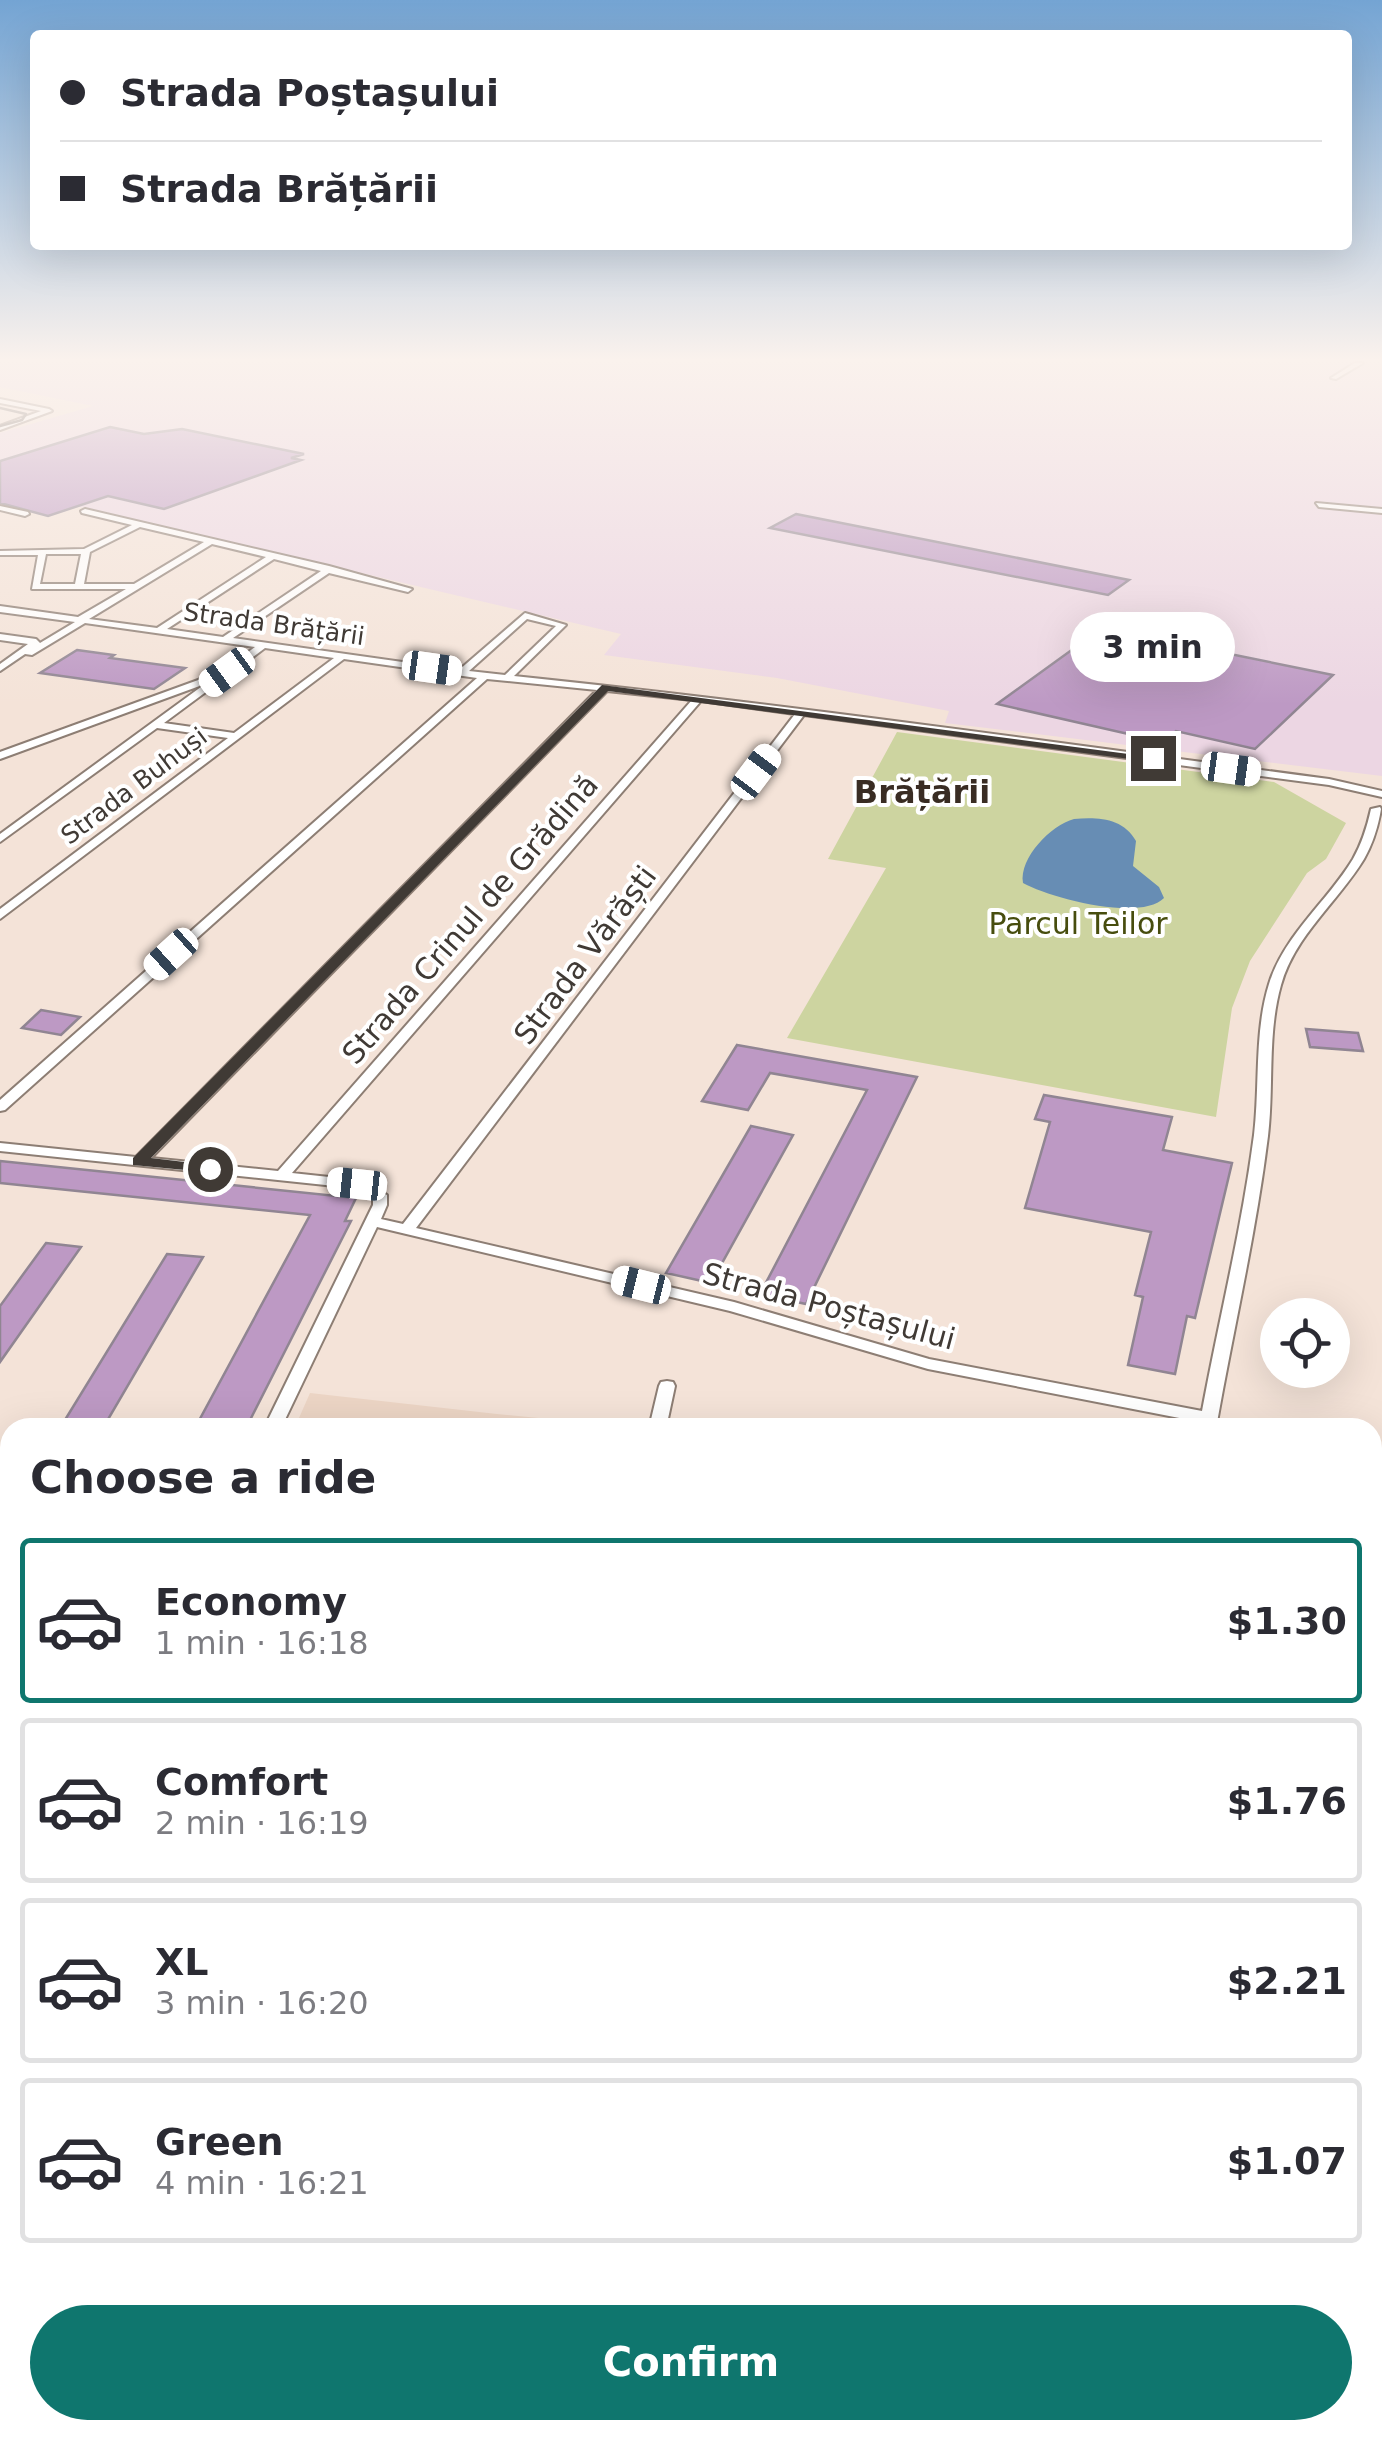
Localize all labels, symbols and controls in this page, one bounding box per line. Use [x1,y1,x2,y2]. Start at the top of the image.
text: Strada Poștașului [120,71,499,115]
text: Strada Brățării [120,167,438,211]
street label: Strada Brățării [182,597,366,651]
callout: 3 min [1070,613,1236,683]
text: 3 min [1102,628,1203,666]
car [194,642,260,702]
car [400,649,464,687]
street label: Strada Buhuși [55,722,213,850]
route end [1131,736,1176,781]
car [726,739,786,805]
car [1199,750,1263,788]
street label: Strada Crinul de Grădină [335,767,605,1071]
district label: Brățării [854,773,990,811]
street label: Strada Vărăști [507,859,663,1051]
park label: Parcul Teilor [988,906,1168,941]
car [139,923,203,985]
route start [188,1147,233,1192]
car [326,1166,388,1202]
street label: Strada Poștașului [699,1255,959,1357]
car [608,1263,674,1307]
map controls [1260,1298,1350,1388]
button: locate [1260,1298,1350,1388]
text: Choose a ride [30,1451,376,1504]
icon: car [35,1576,125,1666]
text: Economy [155,1580,347,1624]
text: $1.30 [1227,1599,1347,1643]
text: 1 min · 16:18 [155,1624,369,1662]
icon: car [35,1756,125,1846]
text: Comfort [155,1760,328,1804]
text: $1.76 [1227,1779,1347,1823]
text: 2 min · 16:19 [155,1804,369,1842]
icon: car [35,1936,125,2026]
text: XL [155,1940,209,1984]
text: $2.21 [1227,1959,1347,2003]
text: 3 min · 16:20 [155,1984,369,2022]
icon: car [35,2116,125,2206]
text: Green [155,2120,284,2164]
text: $1.07 [1227,2139,1347,2183]
text: 4 min · 16:21 [155,2164,369,2202]
button: Confirm [30,2305,1352,2420]

